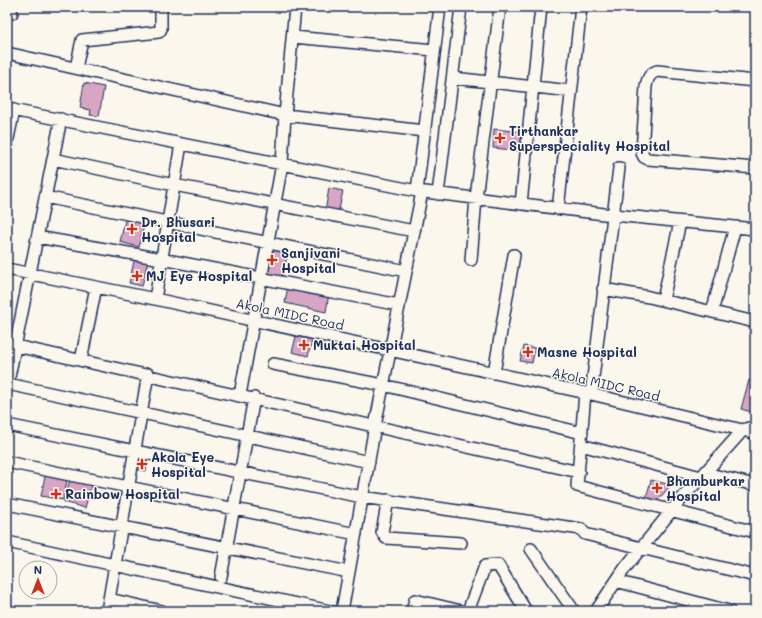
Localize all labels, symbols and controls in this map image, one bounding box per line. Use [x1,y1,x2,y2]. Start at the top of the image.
place label: Tirthankar Superspeciality Hospital [509,122,670,155]
marker: Tirthankar Superspeciality Hospital [494,132,506,144]
place label: Dr. Bhusari Hospital [141,213,215,245]
marker: Dr. Bhusari Hospital [126,223,138,235]
place label: Sanjivani Hospital [281,244,341,276]
marker: Sanjivani Hospital [266,254,278,266]
place label: MJ Eye Hospital [146,267,252,285]
marker: MJ Eye Hospital [131,270,143,282]
street label: Akola MIDC Road [235,294,346,333]
place label: Muktai Hospital [313,336,416,353]
marker: Muktai Hospital [298,339,310,351]
place label: Masne Hospital [537,343,637,360]
marker: Masne Hospital [522,346,534,358]
street label: Akola MIDC Road [551,363,662,404]
place label: Akola Eye Hospital [151,448,214,480]
marker: Akola Eye Hospital [136,458,148,470]
place label: Bhamburkar Hospital [666,472,745,504]
marker: Bhamburkar Hospital [651,482,663,494]
place label: Rainbow Hospital [65,485,179,502]
marker: Rainbow Hospital [50,488,62,500]
north arrow [18,560,58,600]
text: N [34,562,42,577]

